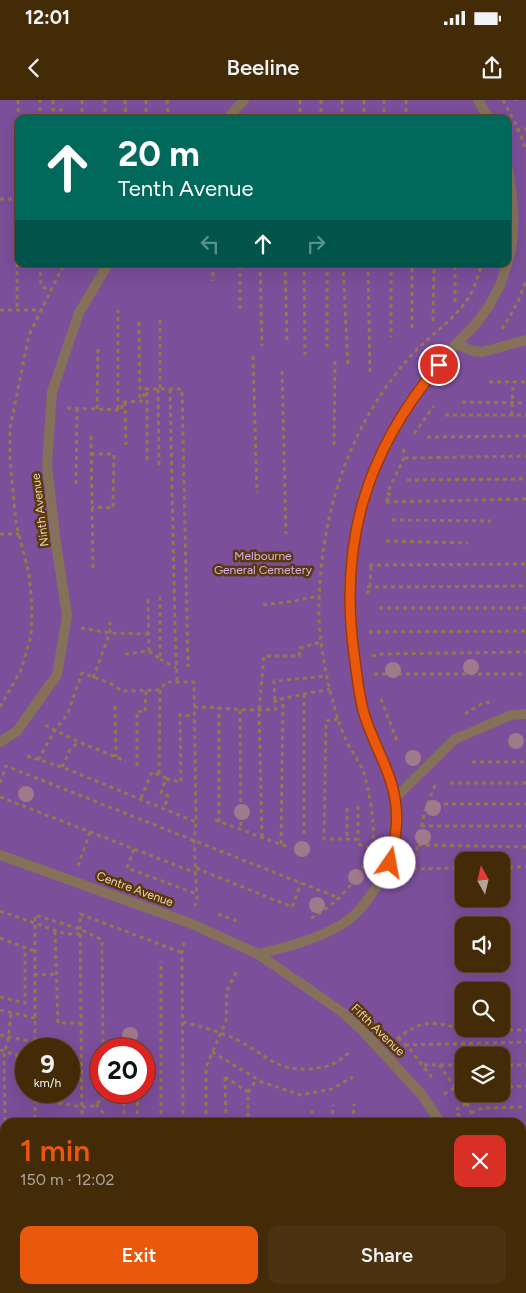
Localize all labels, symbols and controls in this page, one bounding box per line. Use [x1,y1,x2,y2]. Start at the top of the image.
text: 12:01 [25,6,70,29]
icon: back [20,54,48,82]
text: Beeline [227,54,299,81]
icon: share [478,54,506,82]
text: 20 m [118,133,200,175]
icon: ahead [35,135,100,200]
text: Tenth Avenue [118,175,254,202]
icon: left [196,230,224,258]
icon: ahead [249,230,277,258]
icon: right [302,230,330,258]
pin [418,344,460,386]
icon: arrive [425,351,453,379]
street label: Ninth Avenue [29,472,51,547]
park label: Melbourne General Cemetery [214,549,313,577]
position arrow [363,836,415,888]
north arrow [455,852,510,908]
map controls [455,852,510,1102]
street label: Centre Avenue [95,869,176,910]
button: sound [455,917,510,972]
button: search [455,982,510,1037]
street label: Fifth Avenue [348,1001,408,1059]
speed limit sign: 20 [90,1038,155,1103]
button: layers [455,1047,510,1102]
text: 9 [40,1049,55,1079]
text: km/h [34,1076,61,1090]
text: 1 min [20,1132,90,1169]
button: close [454,1135,506,1187]
text: 150 m · 12:02 [20,1170,114,1189]
button: Exit [20,1226,258,1284]
button: Share [268,1226,506,1284]

